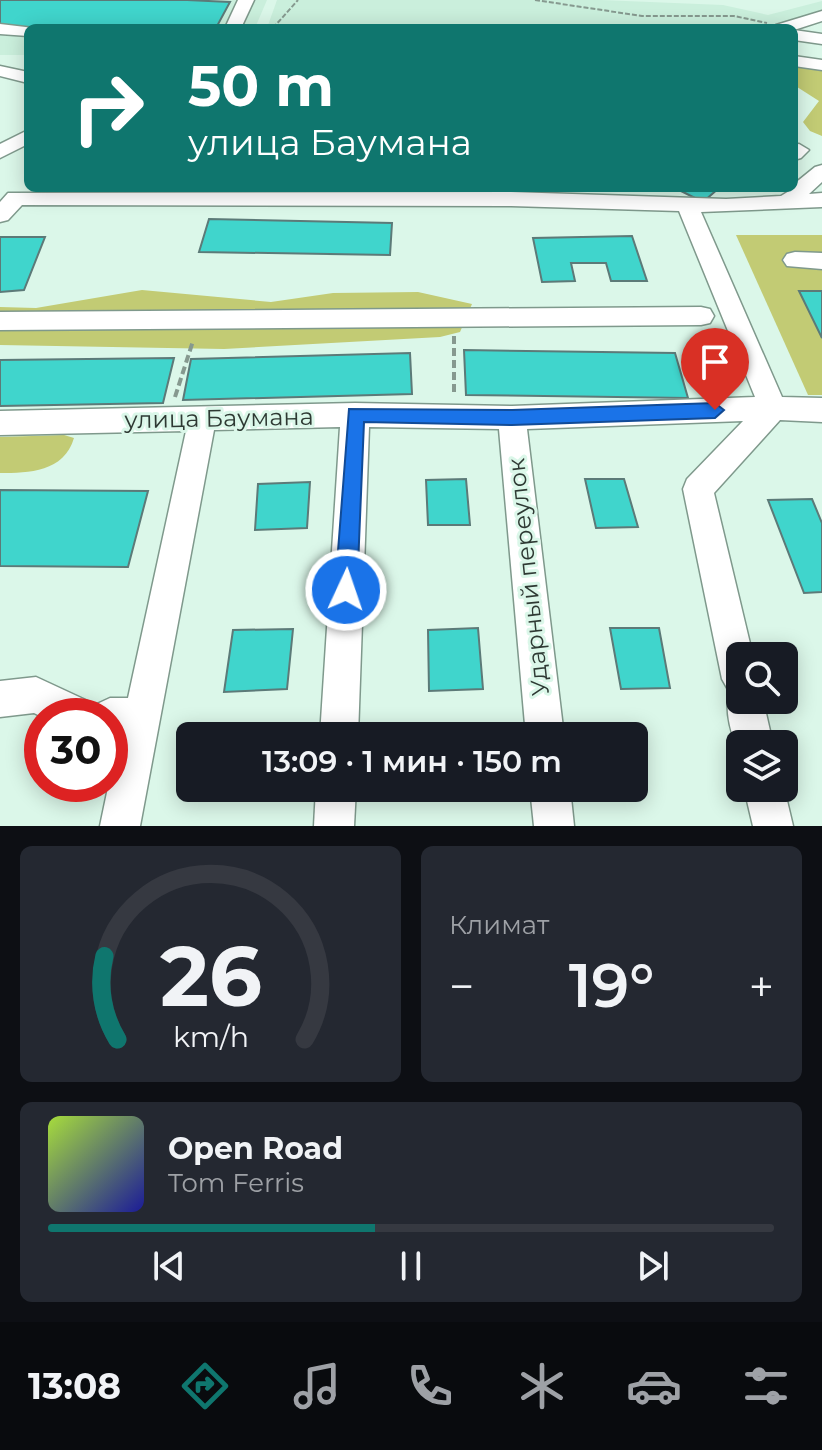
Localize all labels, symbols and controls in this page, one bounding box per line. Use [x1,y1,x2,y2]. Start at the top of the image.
text: 50 m [188,52,334,120]
icon: right [56,56,160,160]
text: улица Баумана [188,120,472,164]
pin [681,328,749,410]
icon: arrive [693,340,737,384]
street label: улица Баумана [123,402,314,434]
street label: Ударный переулок [501,457,555,697]
position arrow [304,548,388,632]
map controls [726,642,798,802]
button: search [726,642,798,714]
speed limit sign: 30 [24,698,128,802]
button: layers [726,730,798,802]
text: 13:09 · 1 мин · 150 m [262,743,562,780]
text: Климат [449,909,549,941]
text: 26 [159,925,262,1027]
text: 19° [569,949,654,1022]
text: − [449,959,474,1013]
text: + [749,959,774,1013]
text: km/h [172,1019,249,1054]
text: Open Road [168,1130,343,1167]
text: Tom Ferris [168,1167,304,1199]
icon: previous [147,1244,191,1288]
icon: pause [389,1244,433,1288]
icon: next [631,1244,675,1288]
icon: directions [177,1358,233,1414]
icon: music [289,1358,345,1414]
icon: phone [402,1358,458,1414]
icon: climate [514,1358,570,1414]
icon: car [626,1358,682,1414]
icon: filters [738,1358,794,1414]
text: 13:08 [28,1364,121,1408]

